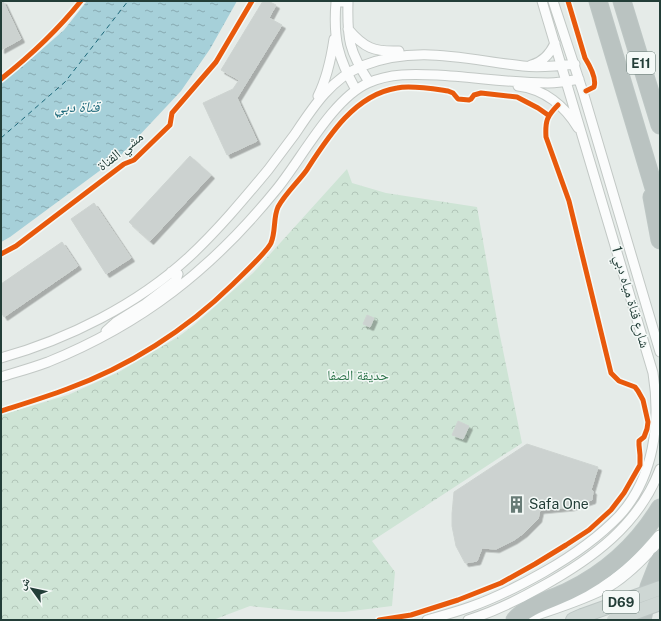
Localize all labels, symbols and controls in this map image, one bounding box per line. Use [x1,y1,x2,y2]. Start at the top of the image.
road number: E11 [627,52,655,74]
water label: قناة دبي [55,98,102,118]
street label: مشي القناة [94,128,148,177]
street label: شارع قناة مياه دبي 1 [605,244,653,351]
park label: حديقة الصفا [327,367,389,383]
building icon: Safa One [506,494,526,514]
place label: Safa One [529,496,589,512]
north arrow [12,569,52,609]
text: ش [15,575,34,593]
road number: D69 [603,591,639,613]

